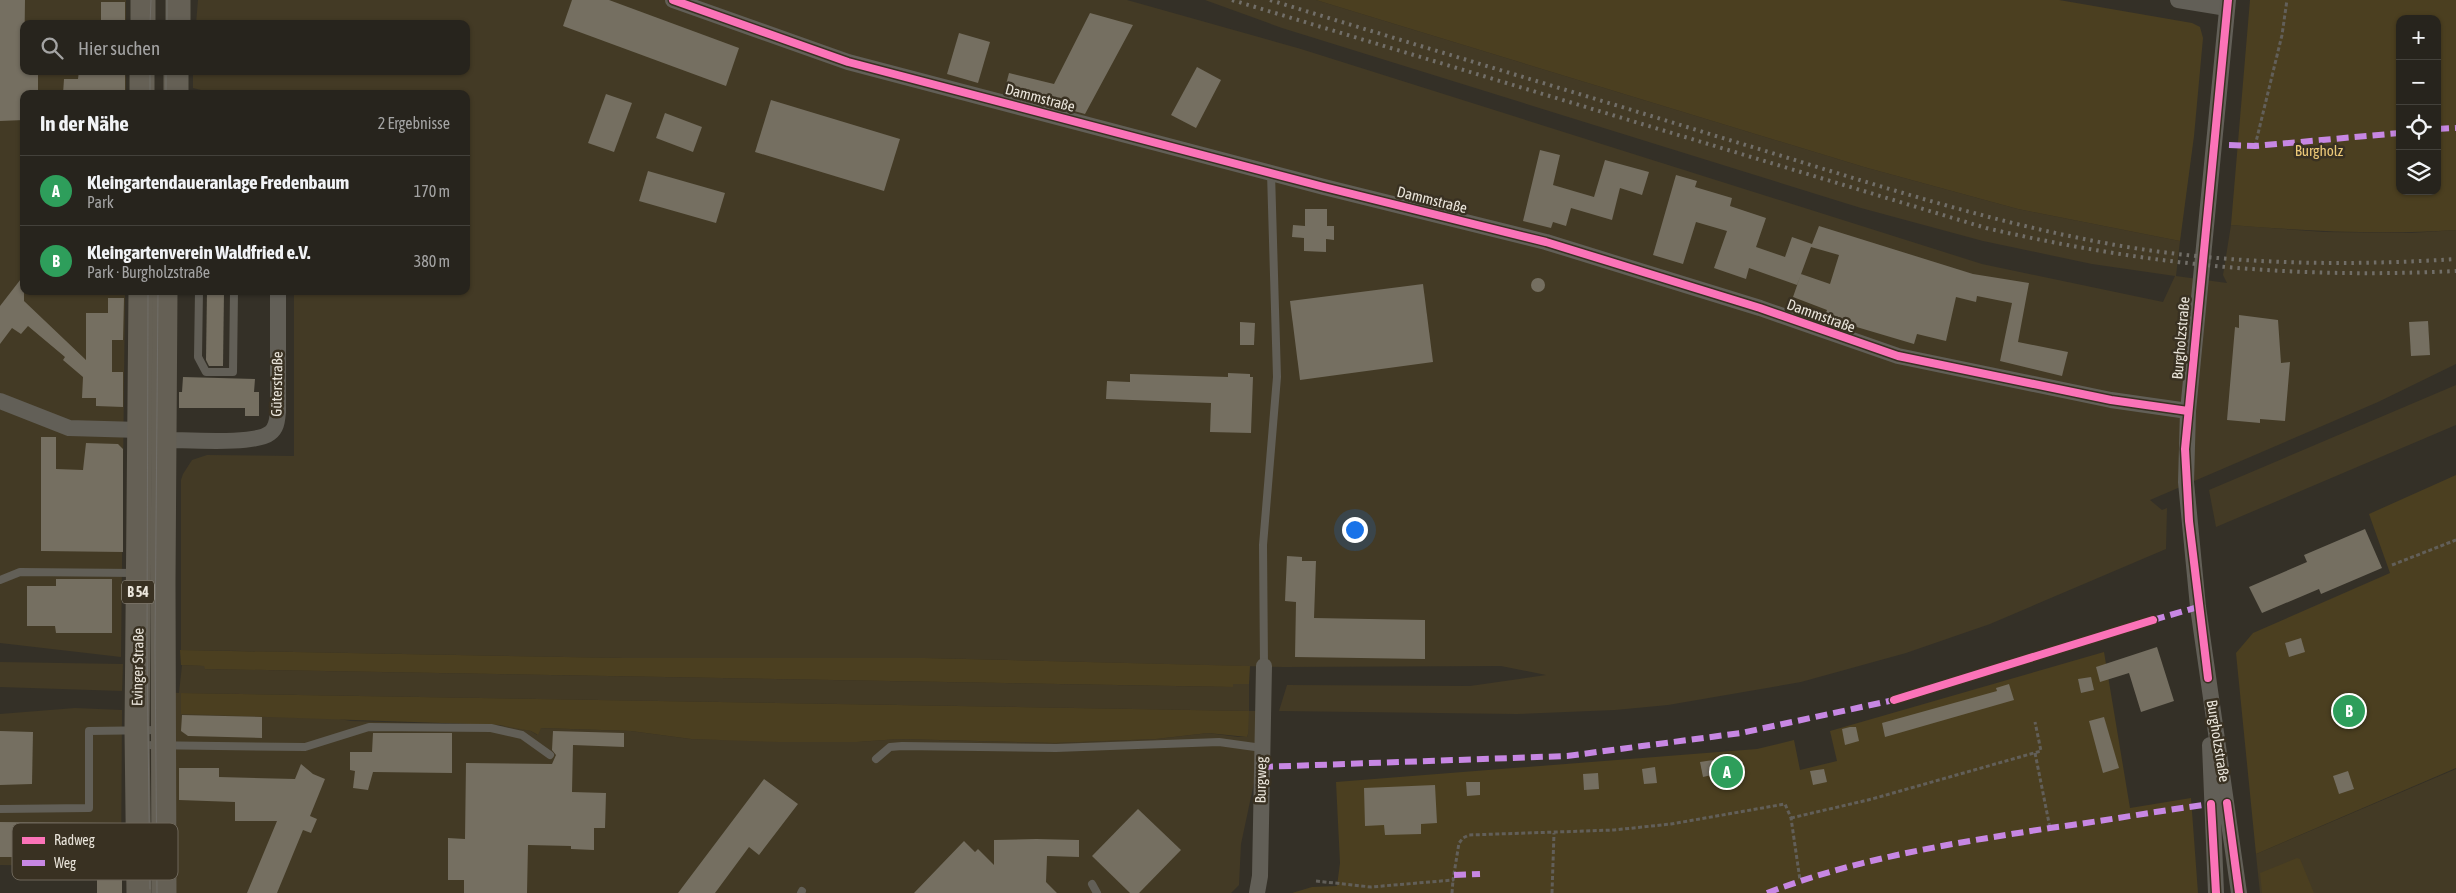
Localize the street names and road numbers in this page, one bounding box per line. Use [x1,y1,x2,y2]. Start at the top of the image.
street label: Dammstraße [1003,80,1077,115]
street label: Dammstraße [1395,183,1469,216]
street label: Dammstraße [1785,295,1858,336]
street label: Burgholzstraße [2168,296,2193,380]
street label: Güterstraße [267,351,286,417]
road number: B 54 [122,580,154,604]
street label: Evinger Straße [128,628,147,706]
street label: Burgholzstraße [2204,699,2233,783]
street label: Burgweg [1252,756,1269,804]

